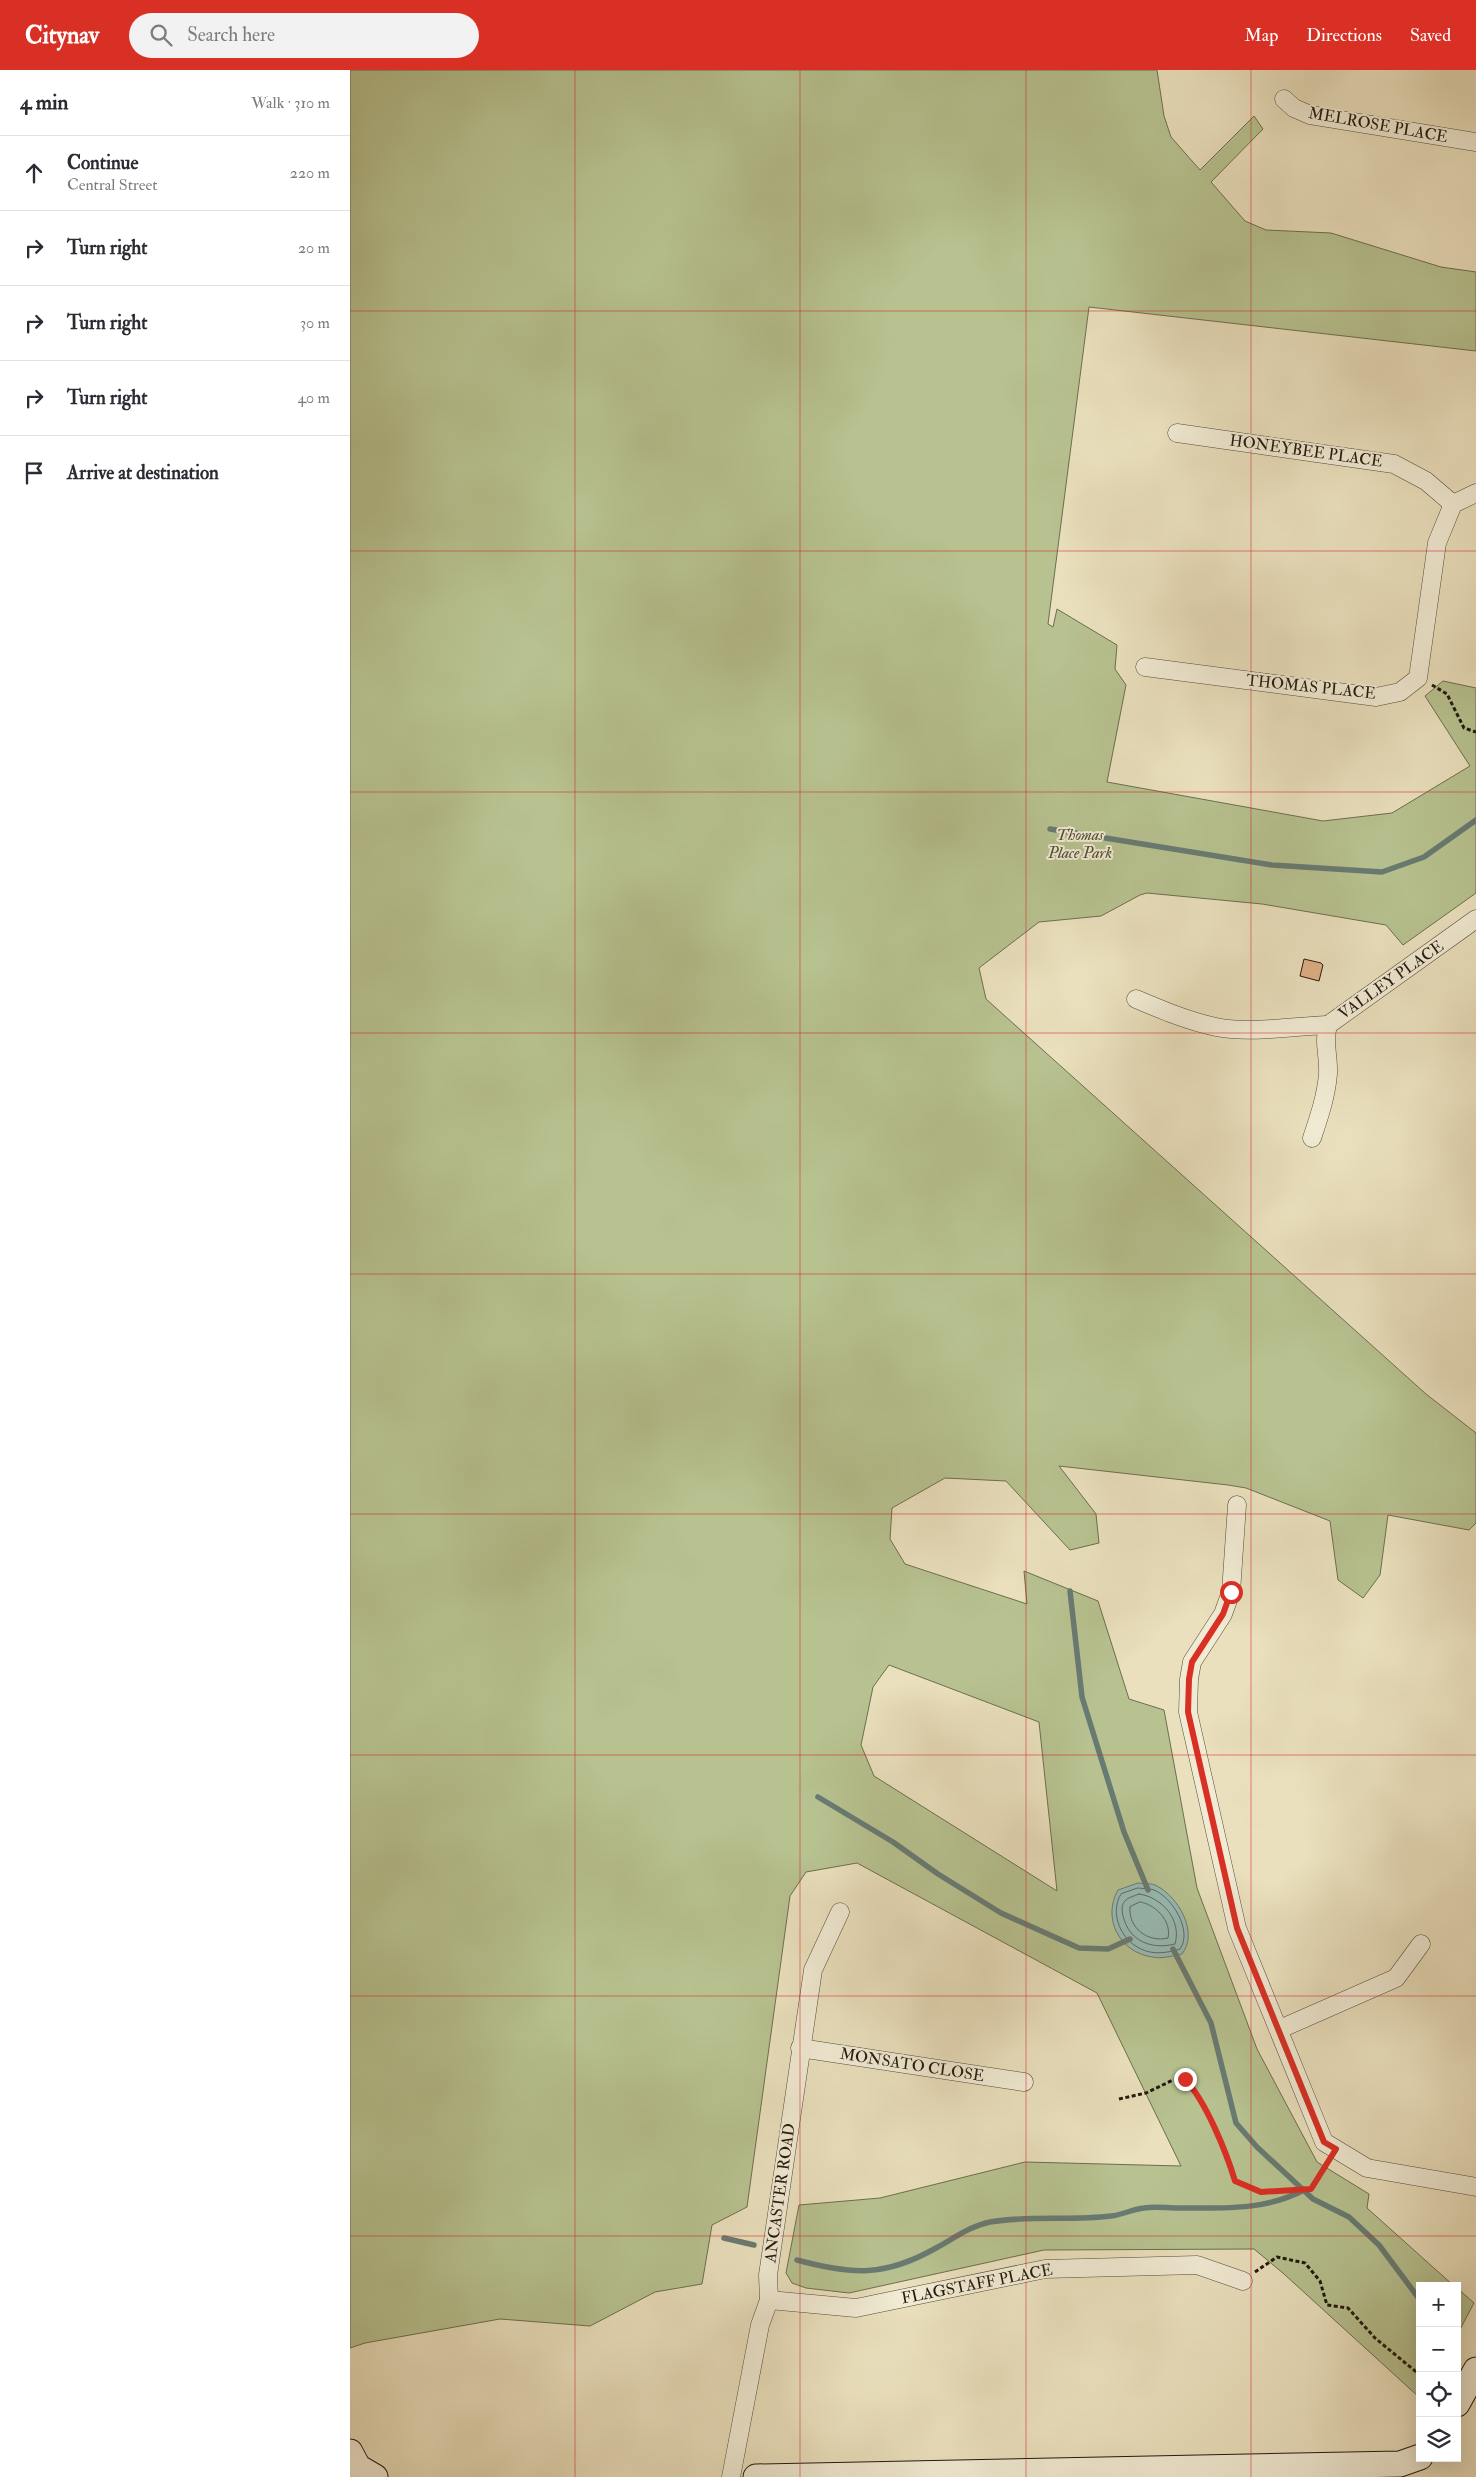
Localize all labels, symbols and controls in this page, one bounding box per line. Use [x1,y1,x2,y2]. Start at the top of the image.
search box [129,13,479,58]
text: Citynav [25,20,99,51]
icon: search [147,21,175,49]
text: Search here [187,23,275,47]
text: Map [1245,24,1278,47]
text: Directions [1306,24,1382,47]
text: Saved [1410,24,1451,47]
text: 4 min [20,89,68,116]
text: Walk · 310 m [251,93,330,113]
street label: MELROSE PLACE [1307,103,1449,147]
text: Continue [67,151,138,175]
icon: ahead [20,159,48,187]
text: 220 m [290,163,330,183]
text: Central Street [67,175,157,195]
icon: right [20,234,48,262]
text: Turn right [67,236,147,260]
text: 20 m [298,238,330,258]
icon: right [20,309,48,337]
text: Turn right [67,311,147,335]
text: 30 m [300,313,330,333]
icon: right [20,384,48,412]
text: Turn right [67,386,147,410]
text: 40 m [297,388,330,408]
street label: HONEYBEE PLACE [1228,430,1384,472]
icon: arrive [20,459,48,487]
text: Arrive at destination [67,461,219,485]
street label: THOMAS PLACE [1245,670,1377,704]
park label: Thomas Place Park [1047,825,1113,863]
street label: VALLEY PLACE [1334,936,1448,1024]
route start [1220,1581,1243,1604]
street label: MONSATO CLOSE [838,2044,986,2086]
route end [1174,2068,1197,2091]
street label: ANCASTER ROAD [760,2122,800,2265]
street label: FLAGSTAFF PLACE [900,2260,1054,2308]
map controls [1416,2282,1461,2462]
button: + [1416,2282,1461,2327]
button: − [1416,2327,1461,2372]
button: locate [1416,2372,1461,2417]
button: layers [1416,2417,1461,2462]

